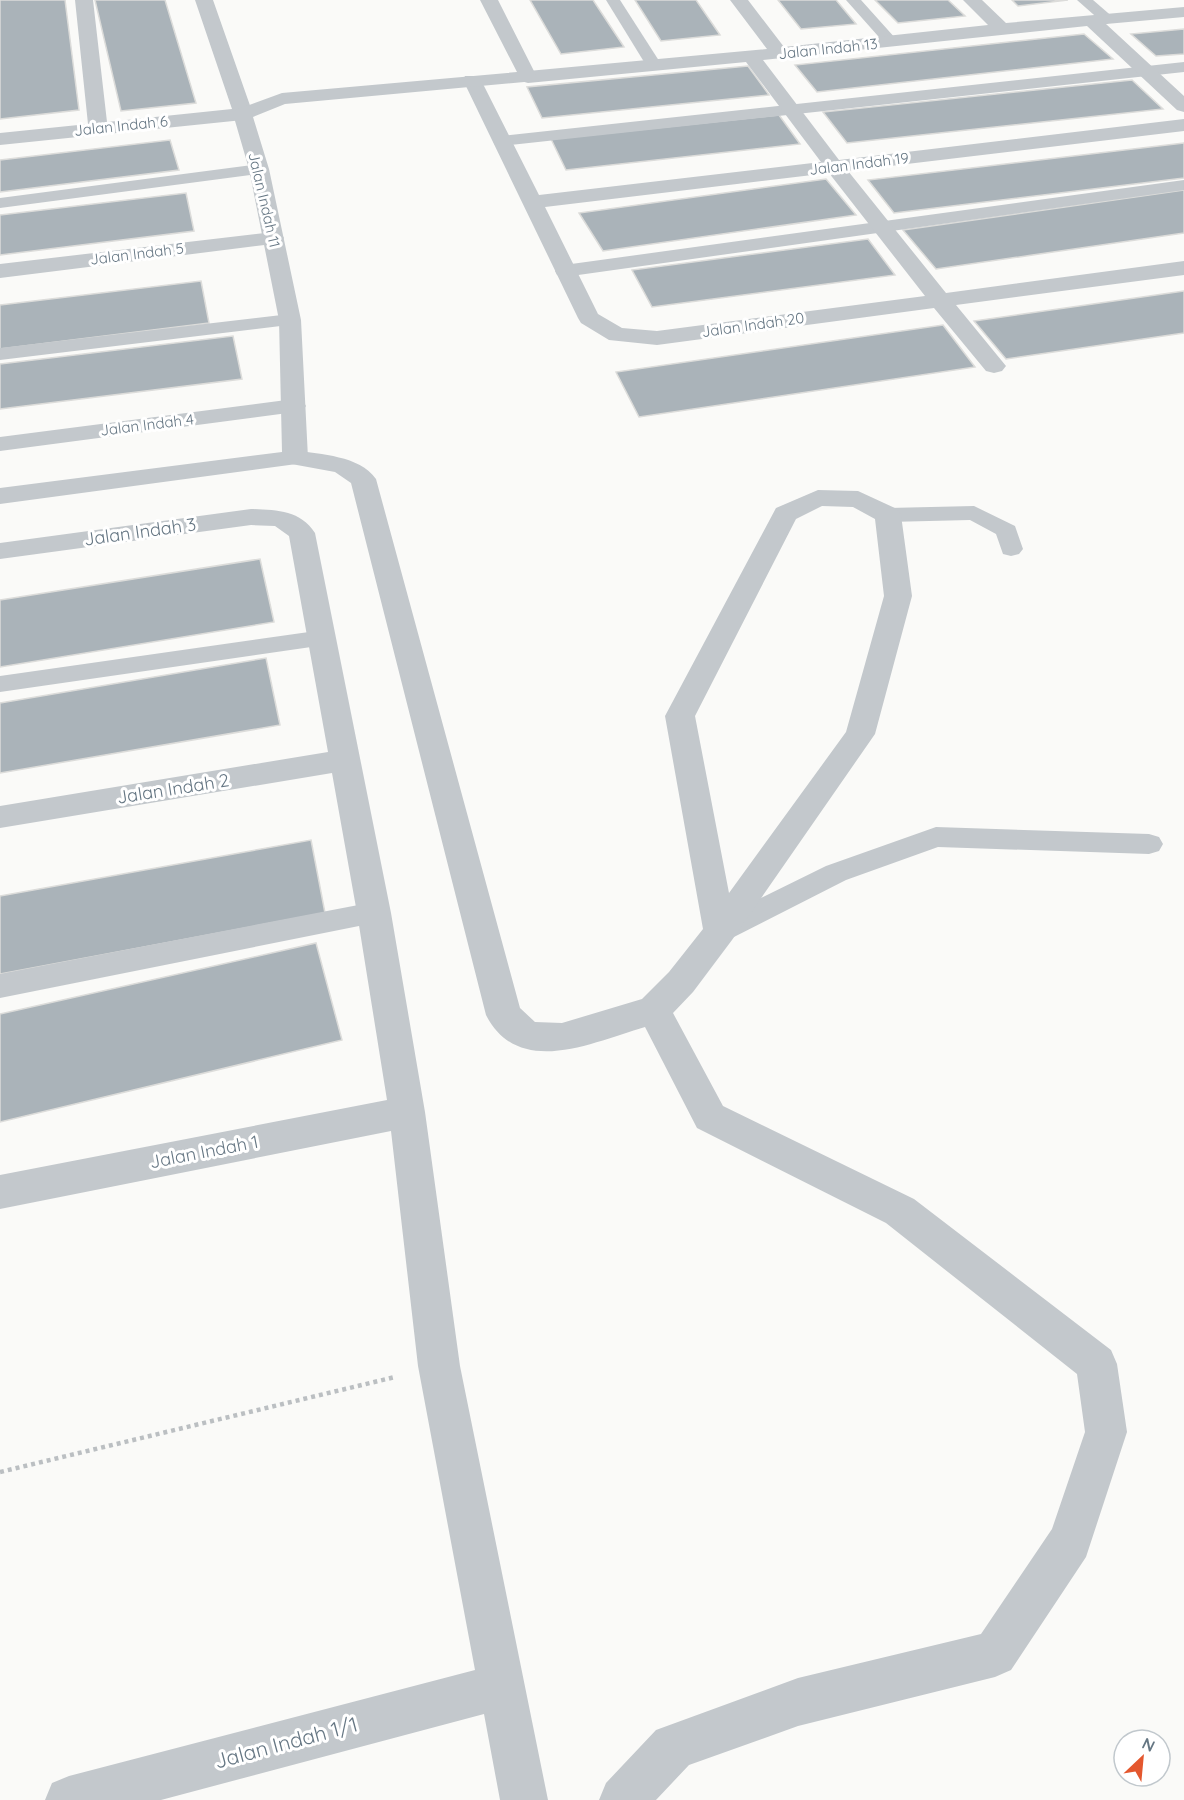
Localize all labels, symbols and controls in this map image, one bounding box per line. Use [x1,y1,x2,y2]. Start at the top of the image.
street label: Jalan Indah 13 [777,34,879,63]
street label: Jalan Indah 6 [73,111,169,140]
street label: Jalan Indah 19 [808,148,910,179]
street label: Jalan Indah 11 [244,150,285,249]
street label: Jalan Indah 5 [89,238,185,269]
street label: Jalan Indah 20 [700,308,806,341]
street label: Jalan Indah 4 [99,409,195,440]
street label: Jalan Indah 3 [82,512,197,551]
street label: Jalan Indah 2 [115,768,231,809]
street label: Jalan Indah 1 [148,1130,260,1173]
street label: Jalan Indah 1/1 [211,1710,360,1774]
north arrow [1112,1728,1172,1788]
text: N [1139,1733,1158,1756]

